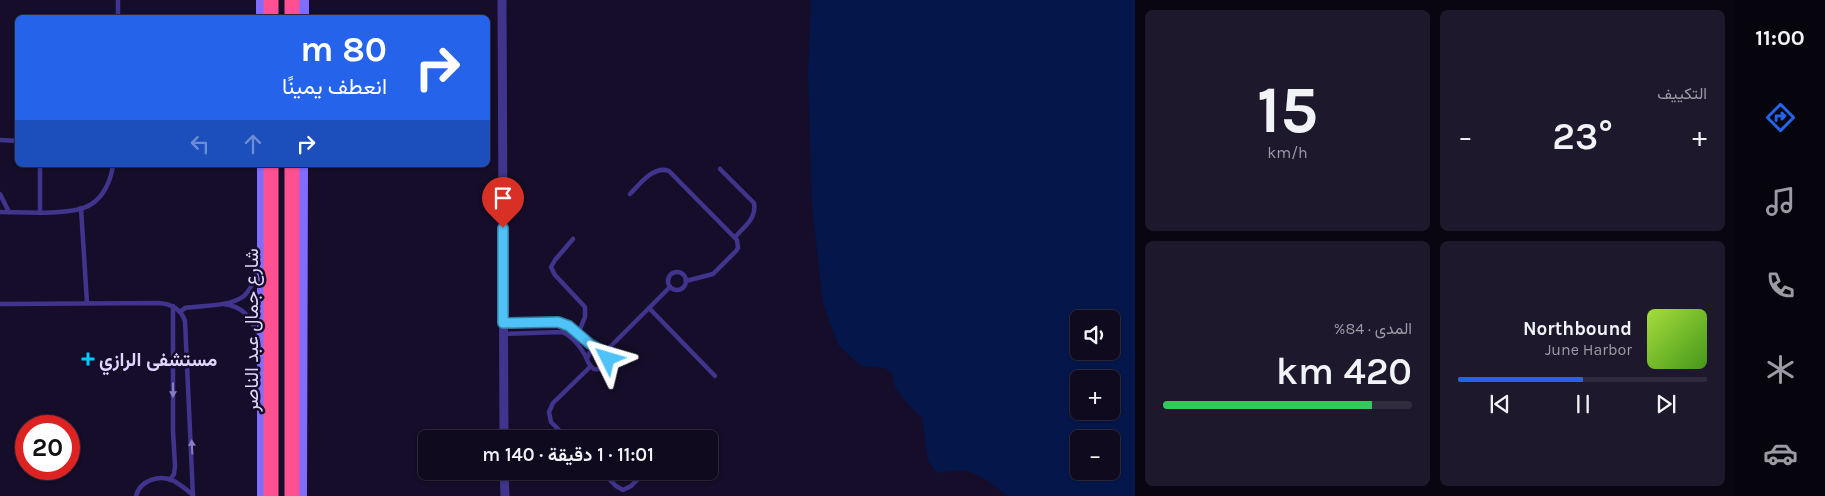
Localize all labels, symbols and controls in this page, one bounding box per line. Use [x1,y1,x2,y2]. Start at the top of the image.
text: 11:00 [1755,25,1805,51]
text: 80 m [300,29,387,70]
icon: right [405,35,470,100]
text: 15 [1257,72,1318,148]
text: انعطف يمينًا [282,74,387,100]
text: التكييف [1657,84,1707,103]
icon: directions [1763,100,1798,135]
text: 23° [1552,114,1613,159]
text: − [1458,120,1473,153]
text: + [1692,120,1707,153]
icon: left [186,130,214,158]
icon: ahead [239,130,267,158]
icon: right [292,130,320,158]
text: km/h [1267,143,1308,162]
pin [482,177,524,228]
icon: arrive [489,184,517,212]
icon: music [1763,184,1798,219]
street label: شارع جمال عبد الناصر [241,248,264,413]
icon: phone [1763,268,1798,303]
map controls [1070,310,1120,480]
button: sound [1070,310,1120,360]
text: Northbound [1523,318,1632,340]
text: المدى · 84% [1334,319,1412,338]
position arrow [581,332,633,384]
text: June Harbor [1545,340,1632,359]
place label: مستشفى الرازي [99,349,217,376]
text: 420 km [1276,349,1412,394]
marker: مستشفى الرازي [81,352,95,366]
icon: climate [1763,352,1798,387]
button: + [1070,370,1120,420]
one-way arrow [169,382,177,398]
icon: previous [1486,390,1514,418]
icon: pause [1569,390,1597,418]
icon: next [1652,390,1680,418]
speed limit sign: 20 [15,415,80,480]
button: − [1070,430,1120,480]
icon: car [1763,436,1798,471]
one-way arrow [187,439,195,455]
text: 11:01 · 1 دقيقة · 140 m [482,444,654,466]

